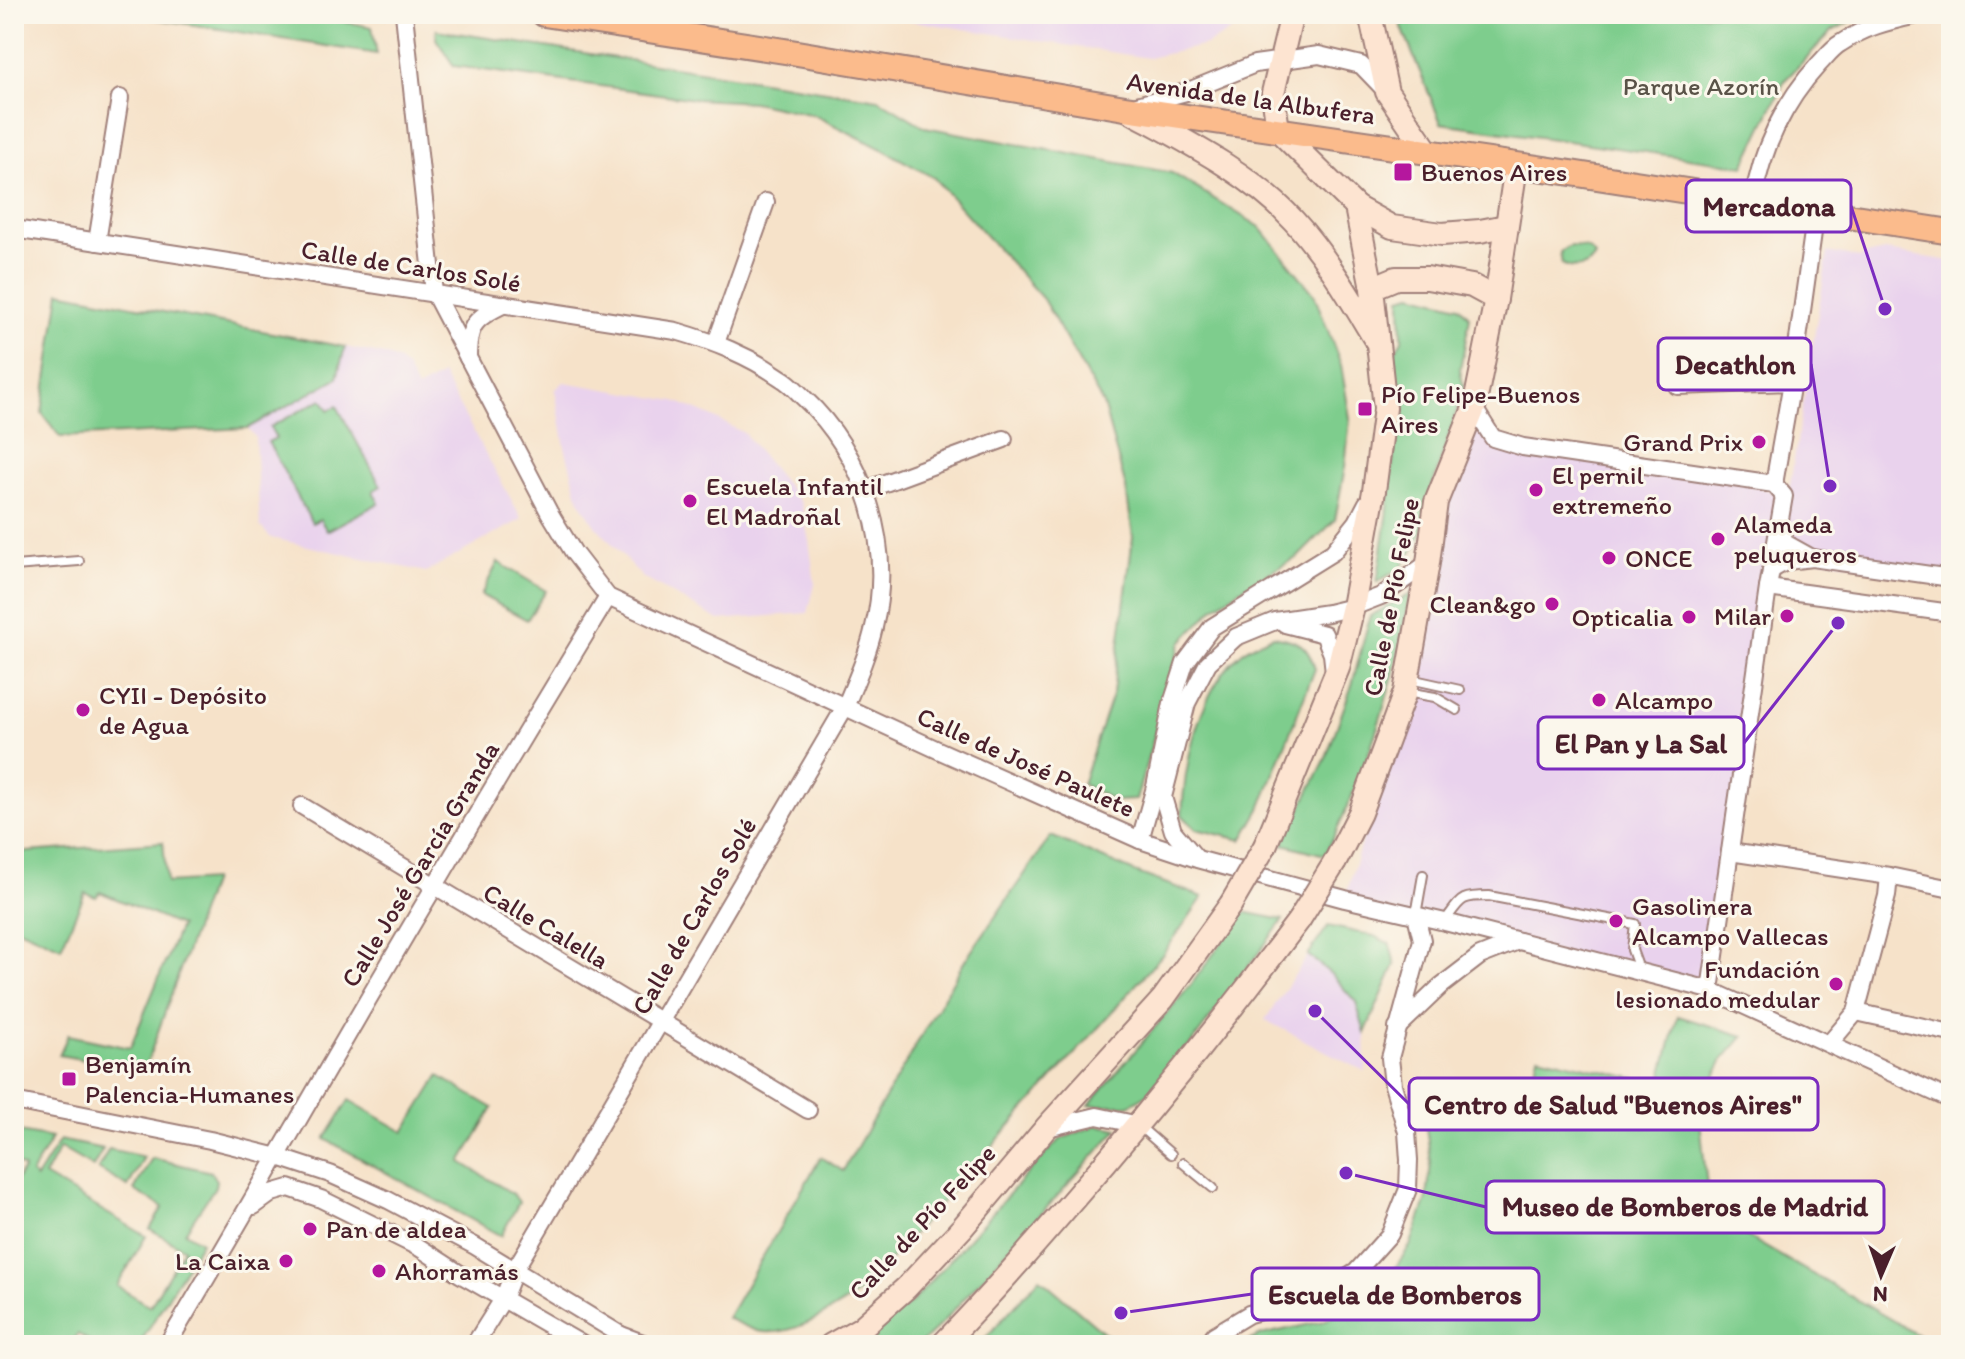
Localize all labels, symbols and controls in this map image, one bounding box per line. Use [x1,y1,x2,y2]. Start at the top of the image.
street label: Avenida de la Albufera [1125,65,1377,131]
park label: Parque Azorín [1623,70,1779,102]
place label: Buenos Aires [1421,156,1567,188]
marker: Buenos Aires [1392,161,1414,183]
callout: Mercadona [1686,180,1851,232]
text: Mercadona [1703,189,1836,223]
street label: Calle de Carlos Solé [299,233,523,299]
callout: Decathlon [1658,338,1811,390]
text: Decathlon [1674,347,1796,381]
place label: Pío Felipe-Buenos Aires [1381,378,1580,440]
marker: Pío Felipe-Buenos Aires [1356,400,1374,418]
place label: Grand Prix [1623,426,1743,458]
marker: Grand Prix [1750,433,1768,451]
place label: El pernil extremeño [1552,459,1672,521]
place label: Escuela Infantil El Madroñal [706,470,883,532]
marker: El pernil extremeño [1527,481,1545,499]
marker: Escuela Infantil El Madroñal [681,492,699,510]
street label: Calle de Pío Felipe [1356,495,1426,699]
place label: Alameda peluqueros [1734,508,1857,570]
marker: Alameda peluqueros [1709,530,1727,548]
place label: ONCE [1625,542,1693,574]
marker: ONCE [1600,549,1618,567]
place label: Clean&go [1430,588,1536,620]
marker: Clean&go [1543,595,1561,613]
place label: Milar [1714,600,1771,632]
place label: Opticalia [1572,601,1673,633]
marker: Milar [1778,607,1796,625]
marker: Opticalia [1680,608,1698,626]
place label: CYII - Depósito de Agua [99,679,267,741]
place label: Alcampo [1615,684,1713,716]
marker: Alcampo [1590,691,1608,709]
street label: Calle de José Paulete [912,700,1140,824]
marker: CYII - Depósito de Agua [74,701,92,719]
callout: El Pan y La Sal [1538,717,1744,769]
text: El Pan y La Sal [1555,726,1727,760]
street label: Calle José García Granda [334,735,506,993]
street label: Calle de Carlos Solé [625,812,763,1020]
street label: Calle Calella [477,876,615,976]
place label: Gasolinera Alcampo Vallecas [1632,890,1829,952]
marker: Gasolinera Alcampo Vallecas [1607,912,1625,930]
place label: Fundación lesionado medular [1615,953,1820,1015]
marker: Fundación lesionado medular [1827,975,1845,993]
place label: Benjamín Palencia-Humanes [85,1048,294,1110]
marker: Benjamín Palencia-Humanes [60,1070,78,1088]
callout: Centro de Salud "Buenos Aires" [1409,1078,1818,1130]
text: Centro de Salud "Buenos Aires" [1424,1087,1802,1121]
street label: Calle de Pío Felipe [842,1137,1002,1307]
callout: Museo de Bomberos de Madrid [1486,1181,1884,1233]
text: Museo de Bomberos de Madrid [1502,1189,1869,1223]
place label: Pan de aldea [326,1213,467,1245]
marker: Pan de aldea [301,1220,319,1238]
north arrow [1841,1235,1921,1315]
place label: La Caixa [175,1245,270,1277]
marker: La Caixa [277,1252,295,1270]
place label: Ahorramás [395,1255,519,1287]
marker: Ahorramás [370,1262,388,1280]
callout: Escuela de Bomberos [1252,1268,1539,1320]
text: Escuela de Bomberos [1268,1277,1522,1311]
text: N [1872,1281,1888,1308]

